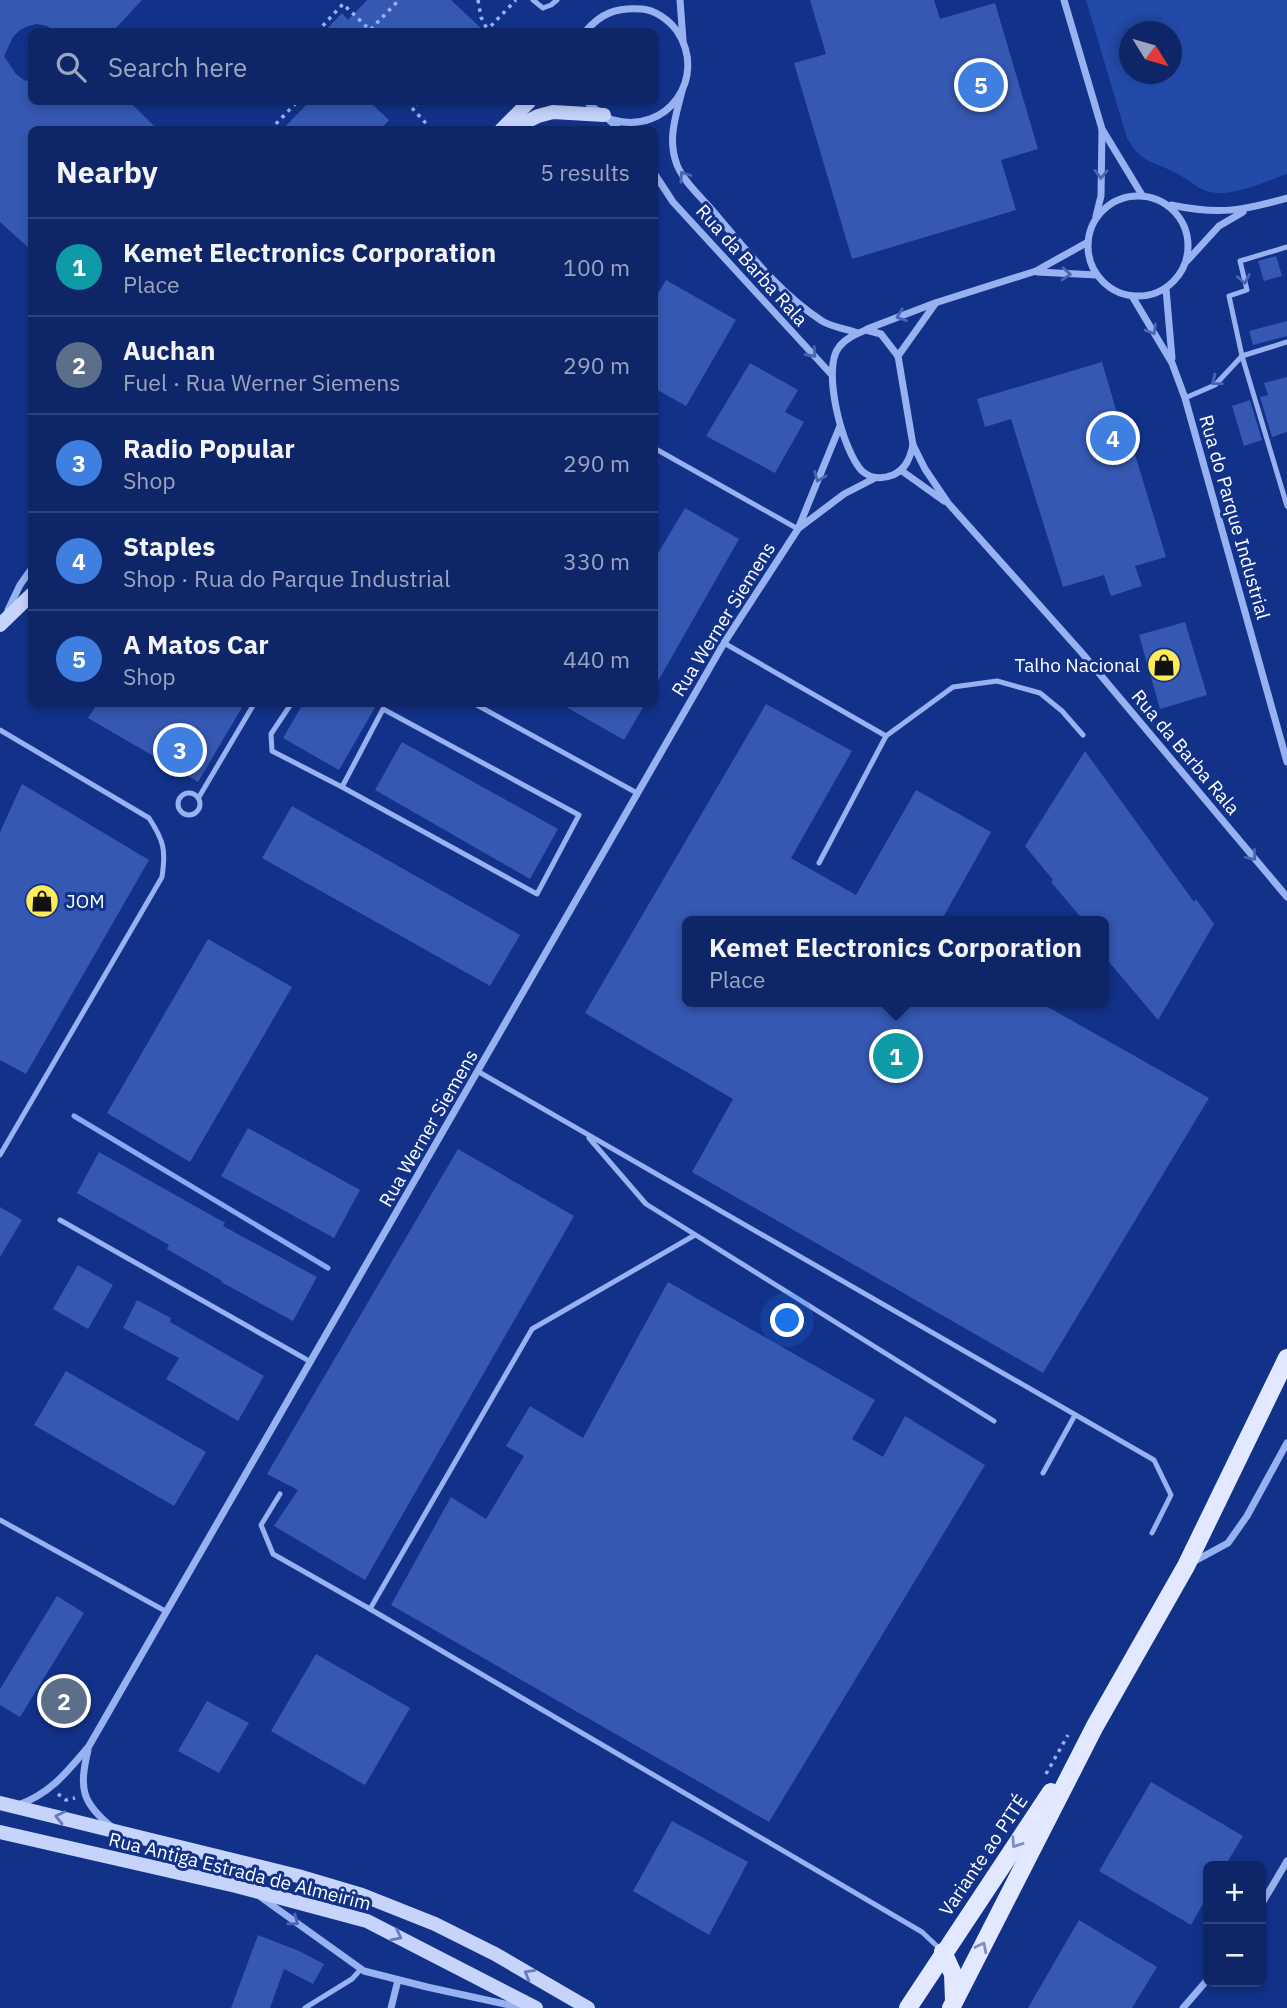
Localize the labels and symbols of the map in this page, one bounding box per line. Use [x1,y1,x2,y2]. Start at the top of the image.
north arrow [1119,21,1182,84]
pin: 5 [958,59,1004,111]
one-way arrow [1094,169,1109,180]
one-way arrow [679,170,692,183]
street label: Rua da Barba Rala [691,199,813,331]
one-way arrow [1061,266,1072,281]
one-way arrow [1235,273,1250,285]
one-way arrow [895,308,907,322]
one-way arrow [1144,322,1157,335]
one-way arrow [804,345,816,358]
one-way arrow [1211,373,1223,386]
pin: 4 [1090,412,1136,464]
street label: Rua do Parque Industrial [1194,412,1276,622]
one-way arrow [814,471,828,483]
street label: Rua Werner Siemens [666,537,780,701]
shop icon: Talho Nacional [1145,646,1183,684]
place label: Talho Nacional [1015,653,1140,677]
street label: Rua da Barba Rala [1127,685,1245,819]
pin: 3 [157,724,203,776]
one-way arrow [1244,847,1256,860]
shop icon: JOM [23,882,61,920]
place label: JOM [66,889,105,913]
pin: 1 [873,1030,919,1082]
street label: Rua Werner Siemens [373,1045,483,1211]
your location [770,1303,804,1337]
pin: 2 [41,1675,87,1727]
street label: Variante ao PITÉ [933,1790,1033,1920]
one-way arrow [54,1811,66,1825]
street label: Rua Antiga Estrada de Almeirim [106,1827,374,1915]
one-way arrow [1012,1836,1025,1849]
one-way arrow [286,1913,299,1925]
one-way arrow [390,1928,402,1942]
one-way arrow [973,1942,987,1954]
one-way arrow [523,1969,536,1982]

